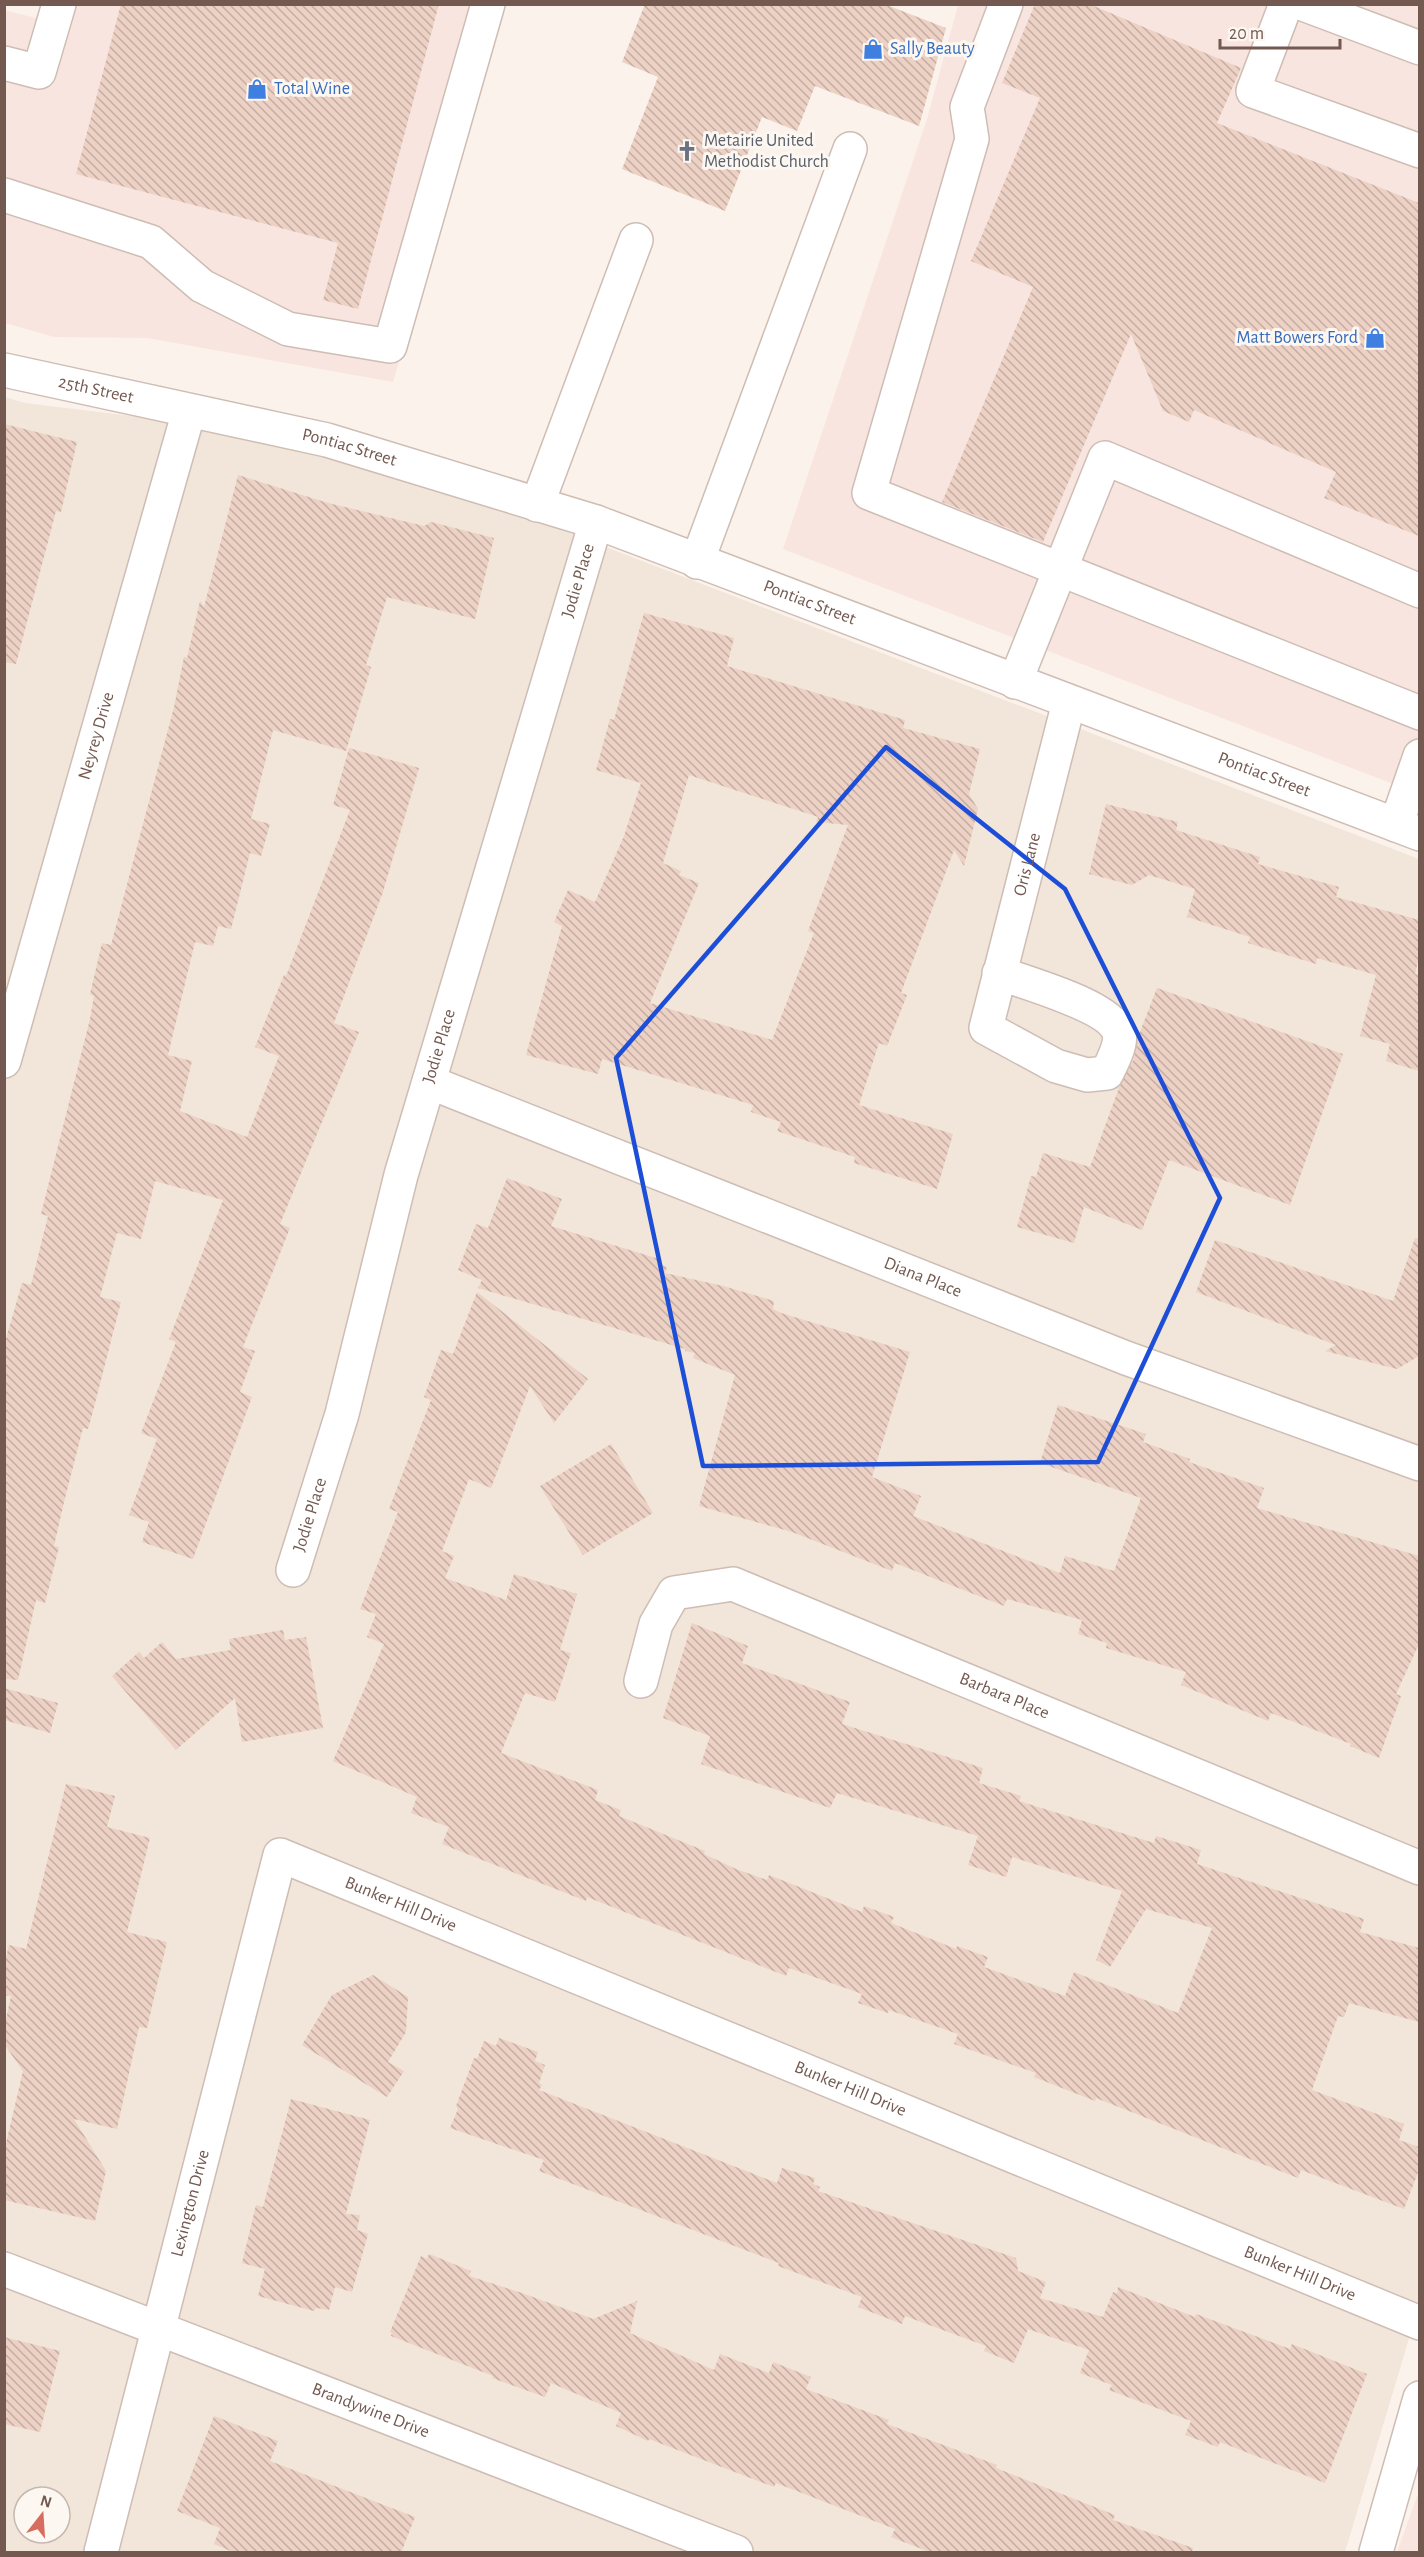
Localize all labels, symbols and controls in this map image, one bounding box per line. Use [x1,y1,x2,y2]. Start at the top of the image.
scale bar [1220,12,1340,50]
text: 20 m [1229,25,1264,43]
shop icon: Sally Beauty [861,37,885,61]
place label: Sally Beauty [890,40,975,58]
shop icon: Total Wine [245,77,269,101]
place label: Total Wine [274,80,350,98]
place label: Metairie United Methodist Church [704,132,829,171]
church icon: Metairie United Methodist Church [675,139,699,163]
shop icon: Matt Bowers Ford [1363,326,1387,350]
place label: Matt Bowers Ford [1237,329,1358,347]
street label: 25th Street [57,373,135,407]
street label: Pontiac Street [300,426,399,470]
street label: Jodie Place [559,541,598,620]
street label: Pontiac Street [761,577,858,629]
street label: Neyrey Drive [76,690,118,782]
street label: Pontiac Street [1215,749,1313,801]
street label: Oris Lane [1011,831,1044,898]
street label: Jodie Place [420,1007,459,1086]
street label: Diana Place [881,1254,964,1301]
street label: Jodie Place [290,1475,330,1554]
street label: Barbara Place [957,1670,1052,1723]
street label: Bunker Hill Drive [342,1874,459,1935]
street label: Bunker Hill Drive [792,2058,909,2120]
street label: Lexington Drive [168,2148,213,2259]
street label: Bunker Hill Drive [1241,2243,1358,2305]
street label: Brandywine Drive [309,2380,432,2441]
north arrow [12,2485,72,2545]
text: N [38,2492,54,2511]

